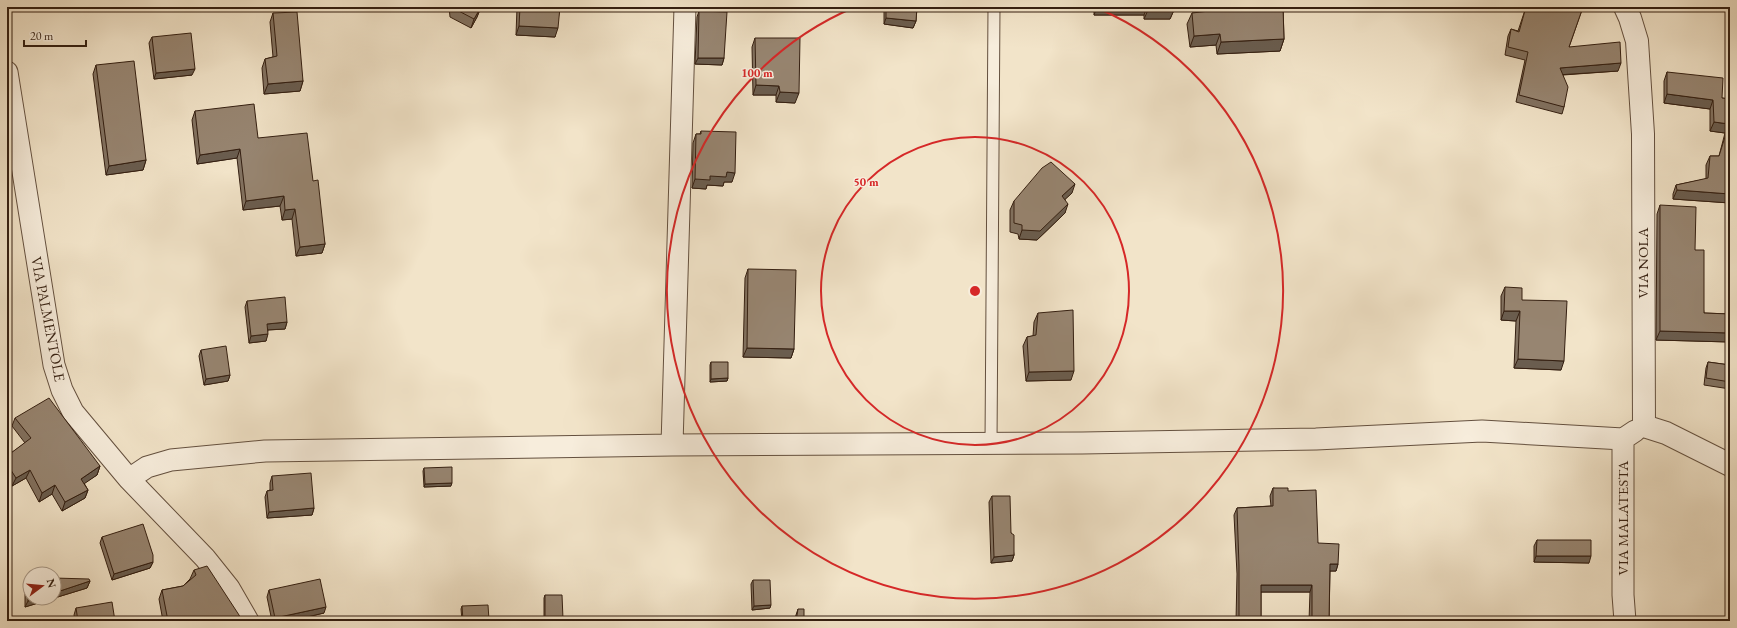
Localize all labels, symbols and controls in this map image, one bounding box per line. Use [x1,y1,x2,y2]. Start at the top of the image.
scale bar [24,22,86,48]
text: 20 m [30,28,54,44]
text: 100 m [741,65,773,81]
text: 50 m [853,174,879,190]
street label: VIA NOLA [1633,227,1652,299]
street label: VIA PALMENTOLE [27,255,70,384]
centre of rings [968,284,982,298]
street label: VIA MALATESTA [1613,460,1632,575]
north arrow [22,566,62,606]
text: N [44,577,60,590]

